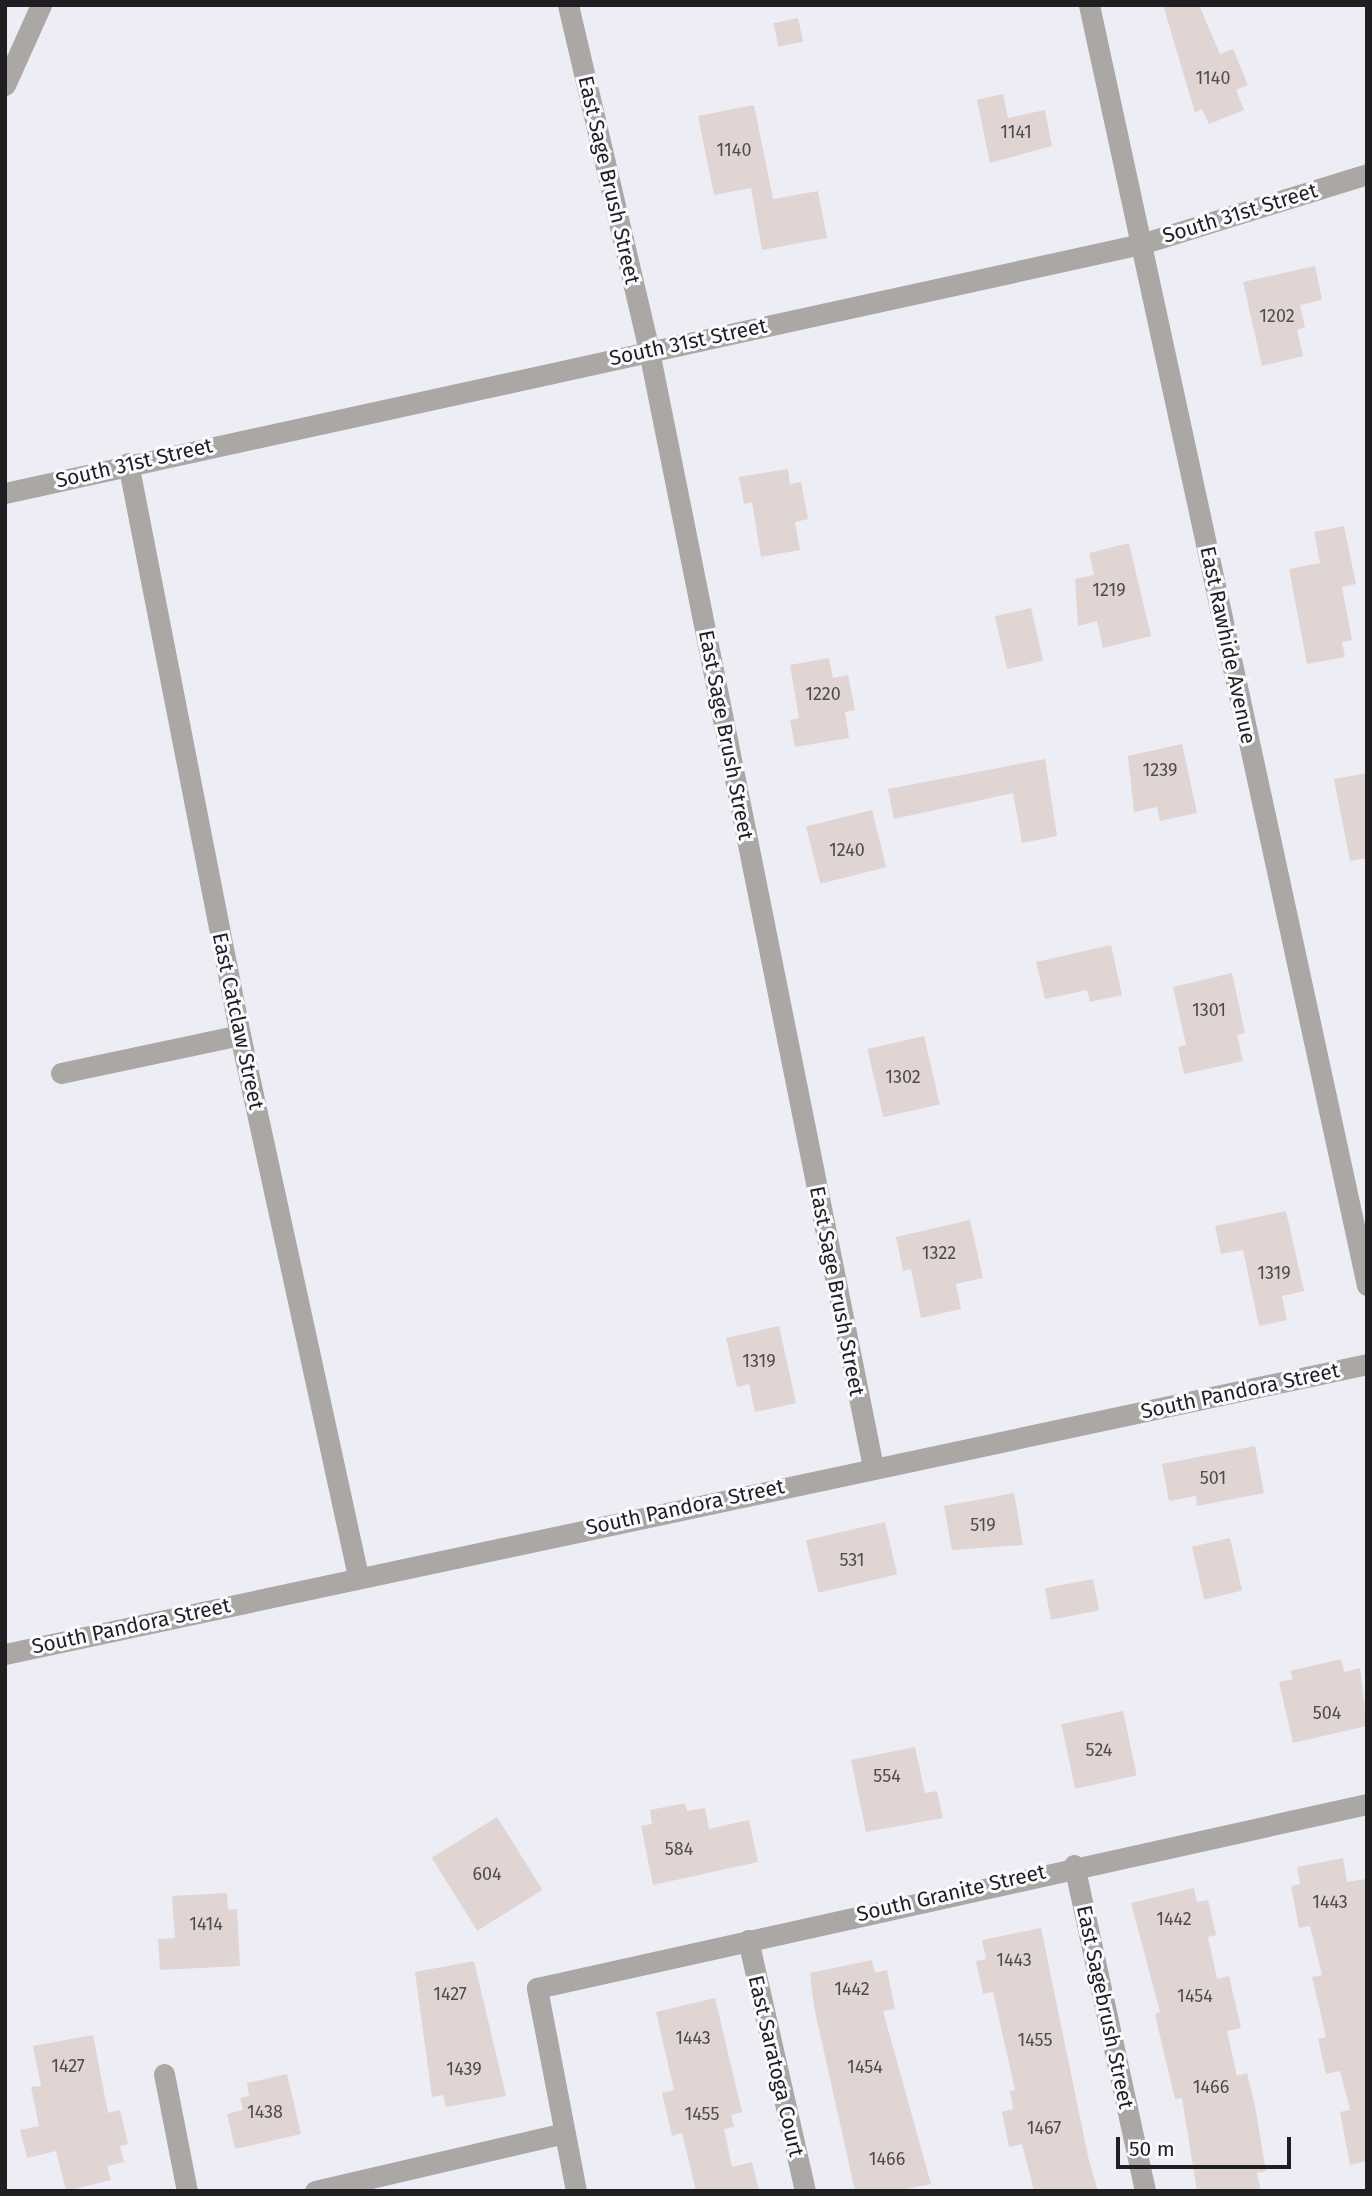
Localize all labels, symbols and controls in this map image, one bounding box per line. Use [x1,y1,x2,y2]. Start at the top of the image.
house number: 1140 [1196,67,1230,89]
street label: East Sage Brush Street [573,73,645,287]
house number: 1141 [1000,121,1032,143]
house number: 1140 [717,139,751,161]
street label: South 31st Street [1160,178,1320,248]
house number: 1202 [1259,305,1295,327]
street label: South 31st Street [607,313,769,371]
street label: South 31st Street [53,433,215,493]
street label: East Rawhide Avenue [1195,544,1261,746]
house number: 1219 [1092,579,1126,601]
street label: East Sage Brush Street [693,628,759,842]
house number: 1220 [805,683,841,705]
house number: 1239 [1143,759,1177,781]
house number: 1240 [829,839,865,861]
street label: East Catclaw Street [207,930,269,1112]
house number: 1301 [1192,999,1226,1021]
house number: 1302 [885,1066,921,1088]
street label: East Sage Brush Street [804,1184,870,1398]
house number: 1322 [922,1242,956,1264]
house number: 1319 [1257,1262,1291,1284]
house number: 1319 [742,1350,776,1372]
street label: South Pandora Street [1138,1358,1342,1424]
house number: 501 [1200,1467,1226,1489]
street label: South Pandora Street [583,1474,787,1540]
house number: 519 [970,1514,996,1536]
house number: 531 [839,1549,865,1571]
street label: South Pandora Street [29,1593,233,1659]
house number: 504 [1313,1702,1341,1724]
house number: 524 [1086,1739,1112,1761]
house number: 554 [873,1765,901,1787]
house number: 584 [665,1838,693,1860]
street label: South Granite Street [854,1859,1048,1927]
house number: 604 [472,1863,502,1885]
house number: 1443 [1312,1891,1348,1913]
street label: East Sagebrush Street [1071,1903,1139,2111]
house number: 1442 [1156,1908,1192,1930]
house number: 1414 [189,1913,223,1935]
house number: 1443 [996,1949,1032,1971]
street label: East Saratoga Court [743,1973,809,2159]
house number: 1442 [834,1978,870,2000]
house number: 1427 [433,1983,467,2005]
house number: 1454 [1177,1985,1213,2007]
house number: 1443 [675,2027,711,2049]
house number: 1455 [1017,2029,1053,2051]
house number: 1427 [51,2055,85,2077]
house number: 1454 [847,2056,883,2078]
house number: 1439 [446,2058,482,2080]
house number: 1466 [1193,2076,1229,2098]
house number: 1438 [247,2101,283,2123]
house number: 1455 [684,2103,720,2125]
house number: 1467 [1027,2117,1061,2139]
scale bar [1120,2122,1295,2166]
text: 50 m [1129,2136,1175,2162]
house number: 1466 [869,2148,905,2170]

